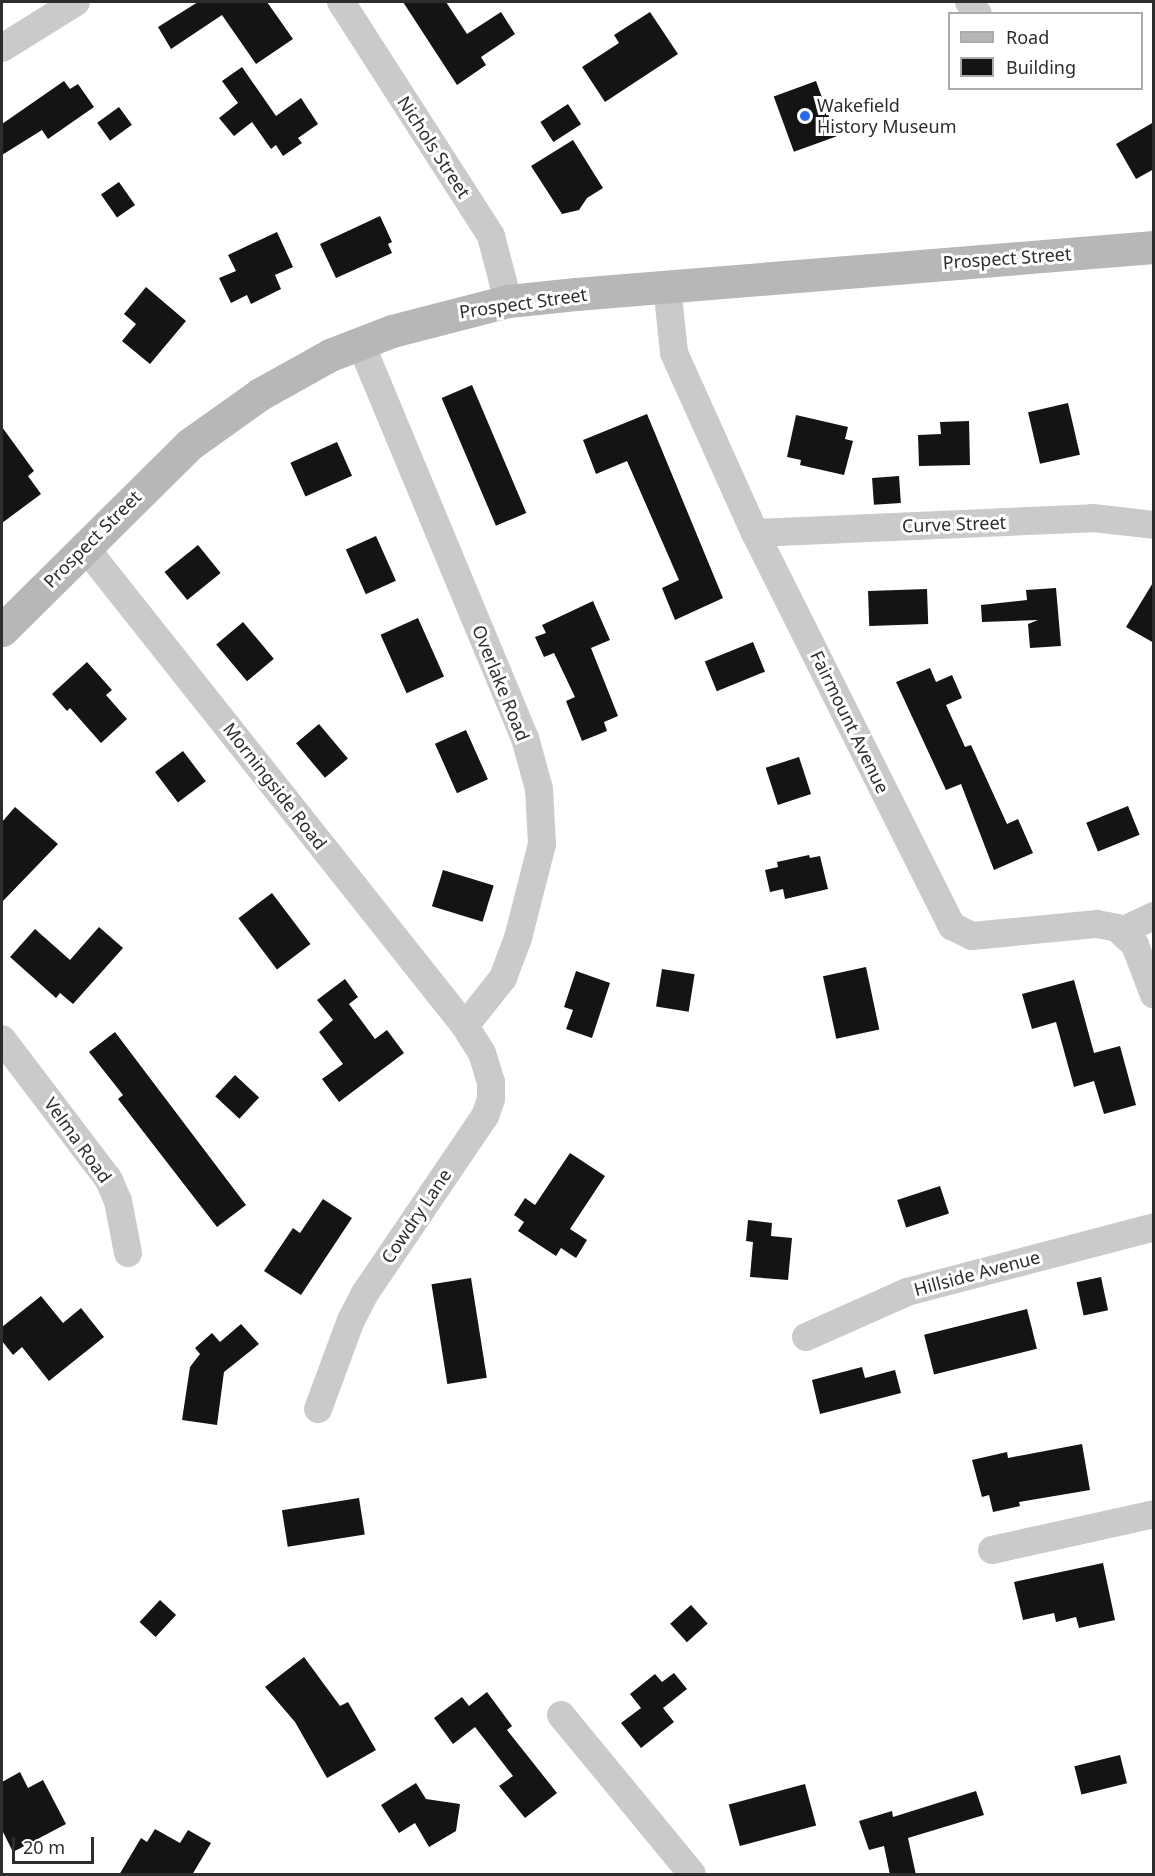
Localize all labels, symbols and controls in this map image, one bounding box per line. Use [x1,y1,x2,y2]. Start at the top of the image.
legend [948,12,1143,90]
text: Road [1006,25,1049,49]
text: Building [1006,55,1076,79]
street label: Nichols Street [393,92,475,202]
place label: Wakefield History Museum [817,95,956,138]
marker: Wakefield History Museum [798,109,812,123]
street label: Prospect Street [942,243,1072,273]
street label: Prospect Street [458,283,588,323]
street label: Prospect Street [39,486,145,592]
street label: Curve Street [902,511,1006,537]
street label: Overlake Road [468,622,534,744]
street label: Fairmount Avenue [806,647,894,797]
street label: Morningside Road [219,718,331,854]
street label: Velma Road [40,1093,116,1187]
street label: Cowdry Lane [377,1165,455,1267]
street label: Hillside Avenue [912,1246,1042,1300]
scale bar [15,1825,98,1863]
text: 20 m [23,1835,65,1859]

